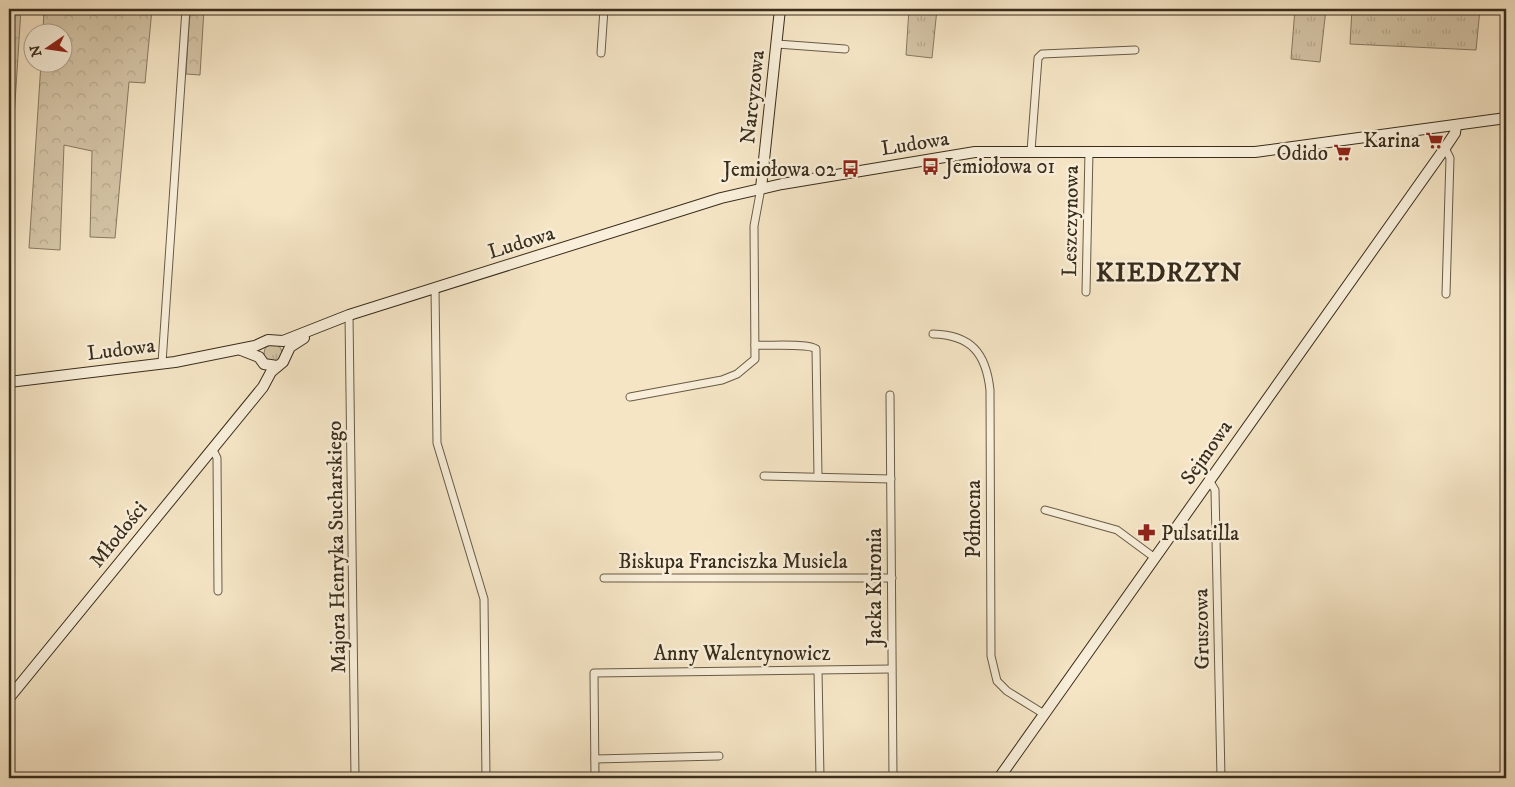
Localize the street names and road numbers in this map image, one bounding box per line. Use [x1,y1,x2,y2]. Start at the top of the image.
street label: Narcyzowa [735,49,771,145]
street label: Ludowa [879,126,951,162]
street label: Leszczynowa [1057,165,1085,277]
street label: Ludowa [485,221,558,265]
street label: Ludowa [86,333,157,367]
street label: Sejmowa [1175,415,1238,490]
street label: Majora Henryka Sucharskiego [322,420,352,674]
street label: Północna [961,480,987,558]
street label: Młodości [84,496,153,573]
street label: Jacka Kuronia [862,528,888,648]
street label: Biskupa Franciszka Musiela [618,549,848,575]
street label: Gruszowa [1188,588,1216,670]
street label: Anny Walentynowicz [653,641,831,667]

